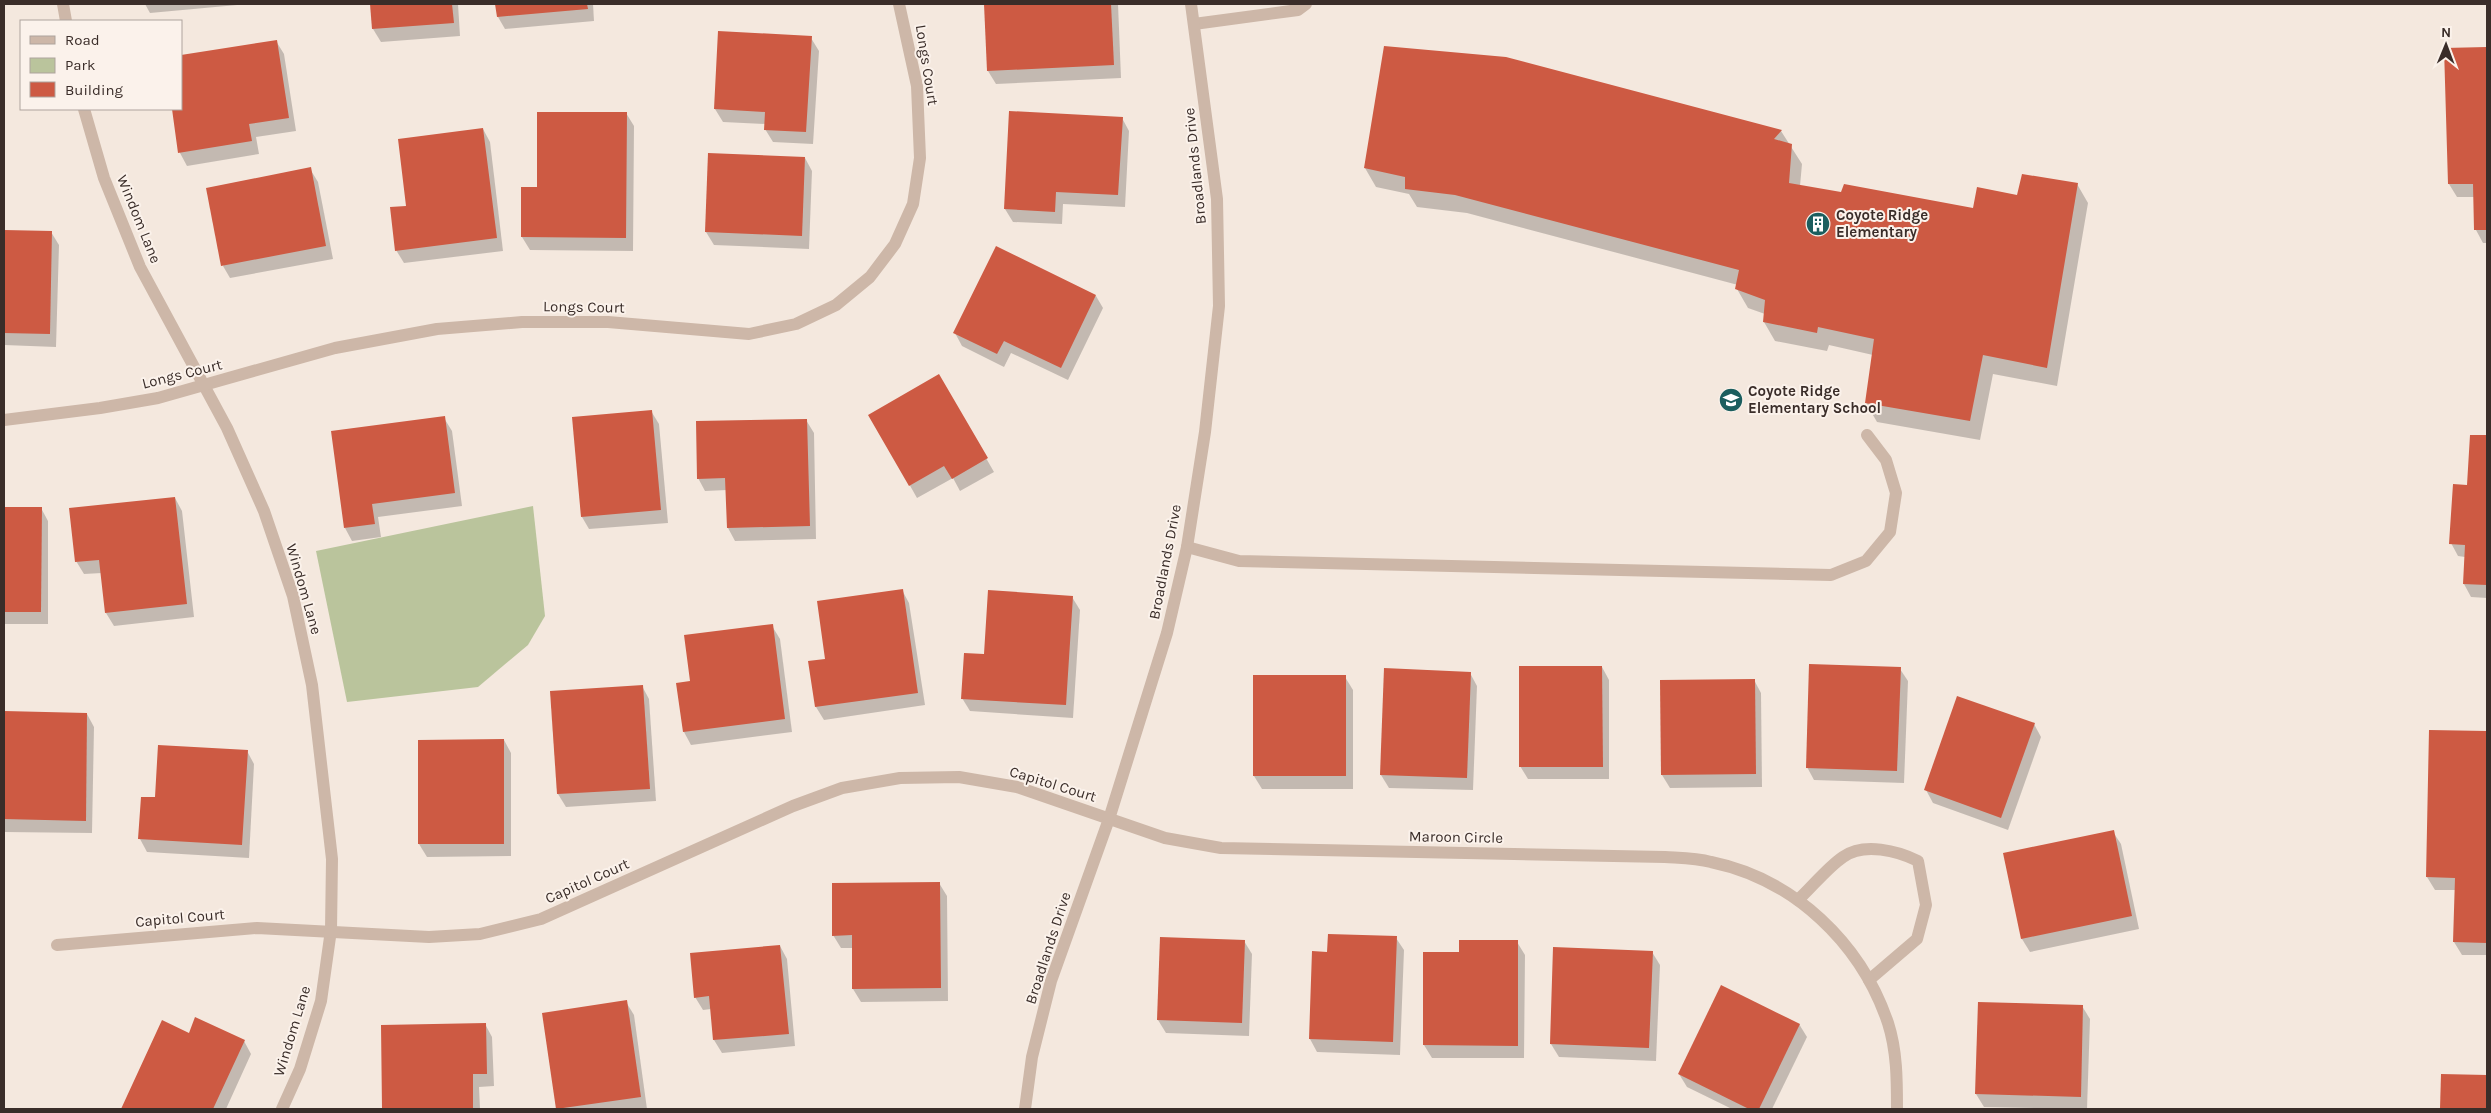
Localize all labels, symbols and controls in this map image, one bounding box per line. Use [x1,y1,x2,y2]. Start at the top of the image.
legend [20,20,182,110]
north arrow [2421,20,2471,70]
street label: Longs Court [912,23,942,107]
text: N [2441,24,2451,41]
text: Road [65,31,100,49]
text: Park [65,56,95,74]
text: Building [65,81,123,99]
street label: Broadlands Drive [1180,107,1210,225]
street label: Windom Lane [113,172,165,266]
place label: Coyote Ridge Elementary [1836,206,1928,241]
building icon: Coyote Ridge Elementary [1805,211,1831,237]
street label: Longs Court [543,297,625,317]
street label: Longs Court [140,355,224,393]
place label: Coyote Ridge Elementary School [1748,382,1881,417]
school or university icon: Coyote Ridge Elementary School [1718,387,1744,413]
street label: Broadlands Drive [1145,503,1185,621]
street label: Windom Lane [282,542,326,636]
street label: Capitol Court [1007,762,1099,806]
street label: Maroon Circle [1409,827,1503,847]
street label: Capitol Court [542,854,632,907]
street label: Broadlands Drive [1021,890,1075,1006]
street label: Capitol Court [134,905,226,931]
street label: Windom Lane [270,984,314,1078]

